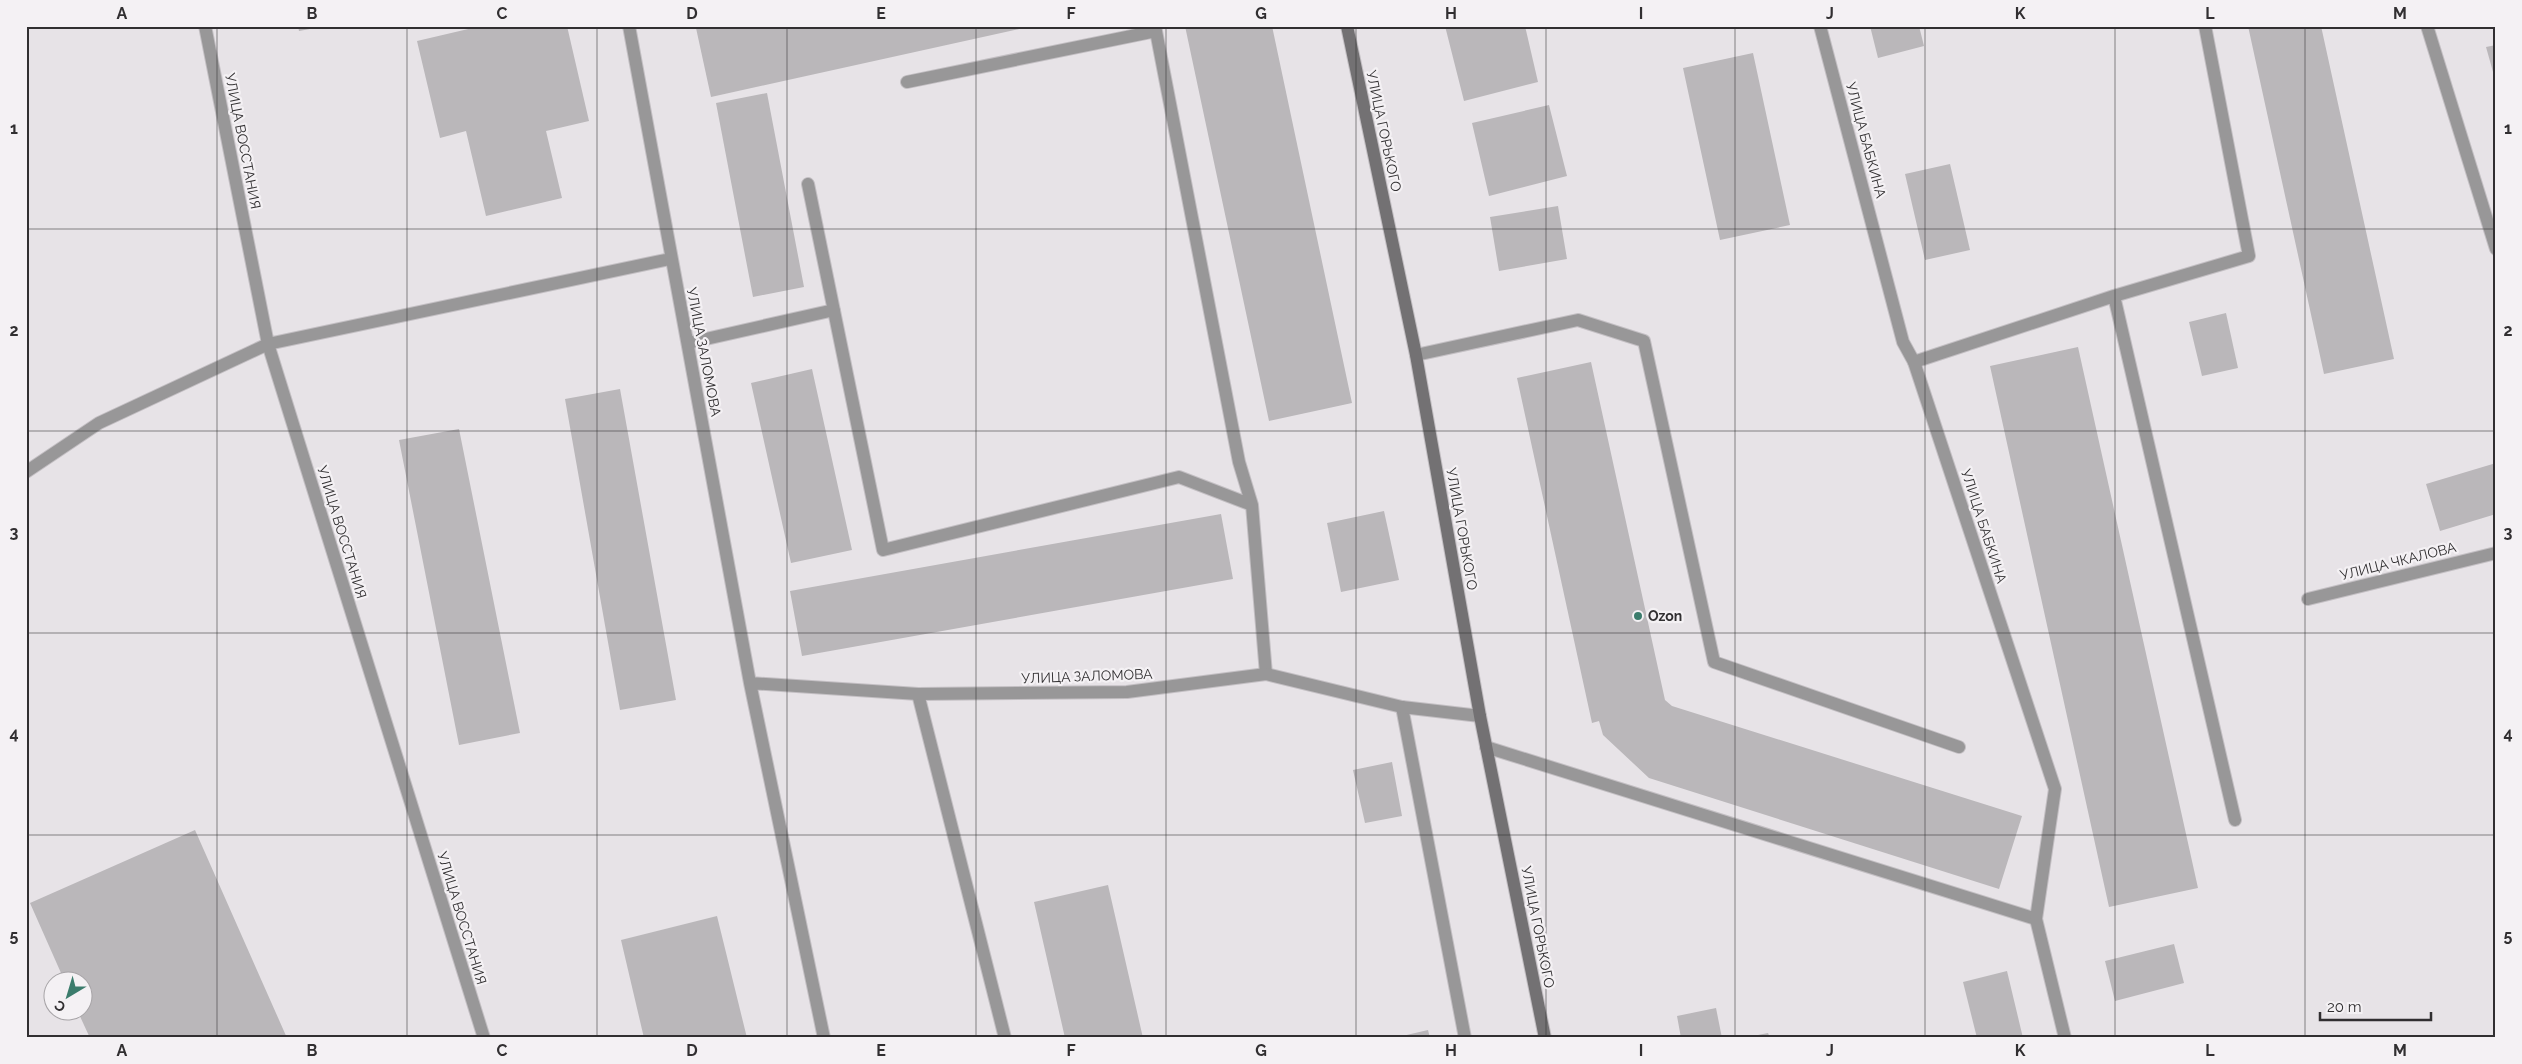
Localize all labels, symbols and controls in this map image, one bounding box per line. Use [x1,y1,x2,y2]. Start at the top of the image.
text: A [117,4,128,23]
text: B [307,4,318,23]
text: C [497,4,508,23]
text: D [686,4,698,23]
text: E [876,4,886,23]
text: F [1066,4,1076,23]
text: G [1255,4,1267,23]
text: H [1445,4,1457,23]
text: I [1639,4,1643,23]
text: J [1826,4,1834,23]
text: K [2015,4,2026,23]
text: L [2205,4,2215,23]
text: M [2393,4,2407,23]
street label: УЛИЦА ГОРЬКОГО [1363,69,1405,193]
street label: УЛИЦА ВОССТАНИЯ [222,72,264,210]
street label: УЛИЦА БАБКИНА [1843,80,1889,200]
text: 1 [10,119,18,138]
text: 1 [2504,119,2512,138]
street label: УЛИЦА ЗАЛОМОВА [684,286,724,418]
text: 2 [9,321,19,340]
text: 2 [2503,321,2513,340]
street label: УЛИЦА ВОССТАНИЯ [314,464,370,600]
street label: УЛИЦА ГОРЬКОГО [1443,467,1481,591]
street label: УЛИЦА БАБКИНА [1958,467,2010,586]
text: 3 [10,523,19,542]
text: 3 [2504,523,2513,542]
street label: УЛИЦА ЧКАЛОВА [2338,539,2458,583]
place label: Ozon [1648,608,1682,624]
marker: Ozon [1632,610,1644,622]
street label: УЛИЦА ЗАЛОМОВА [1021,666,1153,686]
text: 4 [9,724,19,743]
text: 4 [2503,724,2513,743]
street label: УЛИЦА ВОССТАНИЯ [434,850,490,986]
street label: УЛИЦА ГОРЬКОГО [1518,865,1558,989]
text: 5 [10,926,19,945]
text: 5 [2504,926,2513,945]
north arrow [42,972,92,1022]
scale bar [2320,989,2431,1021]
text: С [51,997,69,1016]
text: 20 m [2327,998,2362,1016]
text: A [117,1041,128,1060]
text: B [307,1041,318,1060]
text: C [497,1041,508,1060]
text: D [686,1041,698,1060]
text: E [876,1041,886,1060]
text: F [1066,1041,1076,1060]
text: G [1255,1041,1267,1060]
text: H [1445,1041,1457,1060]
text: I [1639,1041,1643,1060]
text: J [1826,1041,1834,1060]
text: K [2015,1041,2026,1060]
text: L [2205,1041,2215,1060]
text: M [2393,1041,2407,1060]

